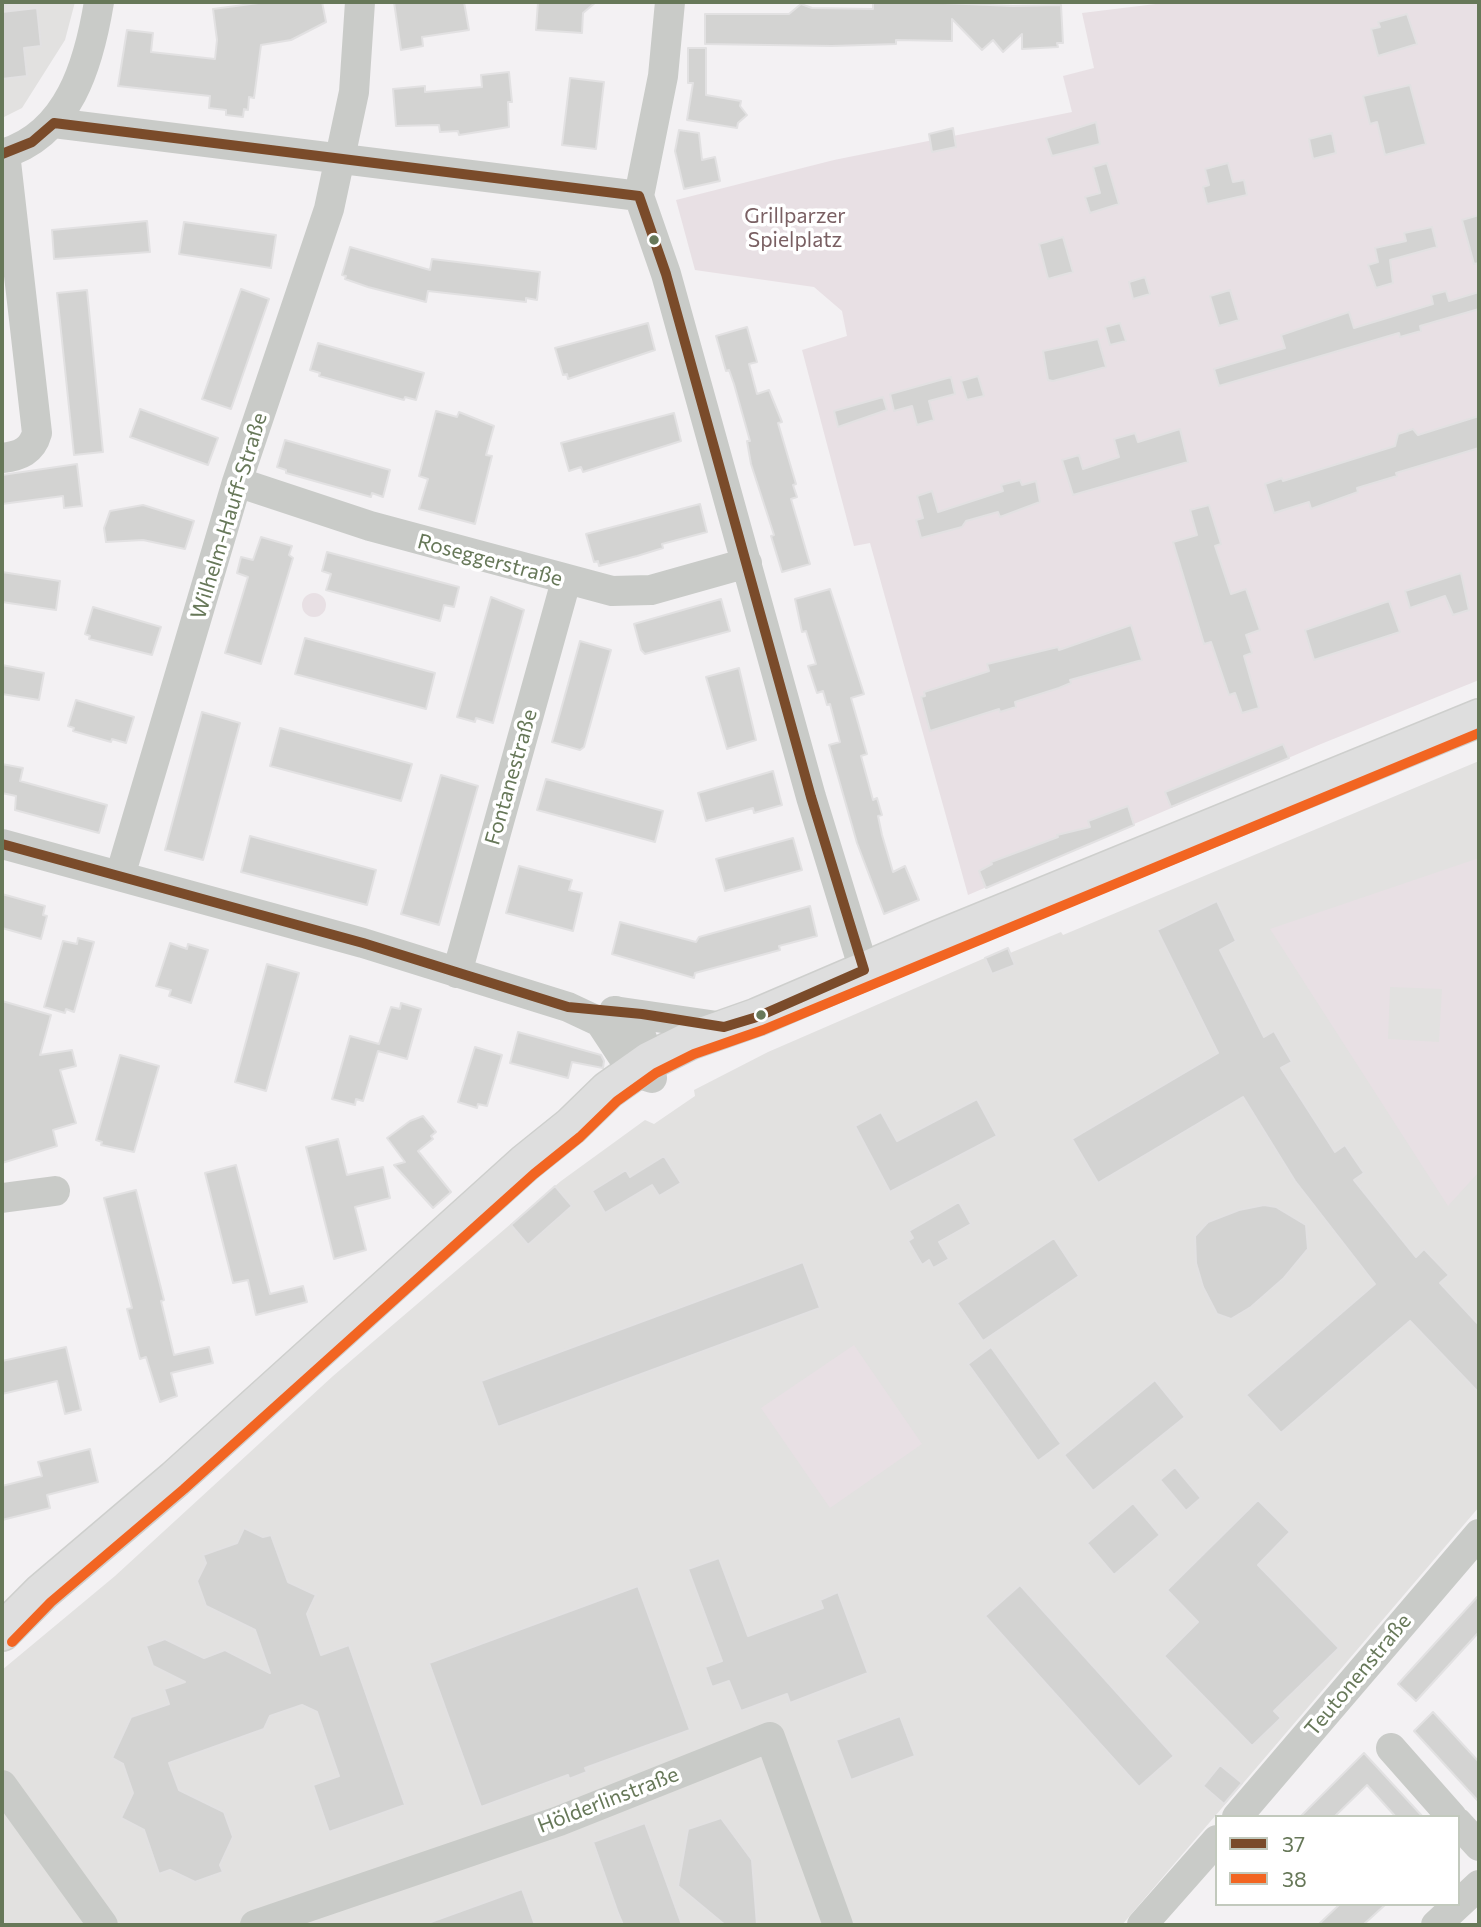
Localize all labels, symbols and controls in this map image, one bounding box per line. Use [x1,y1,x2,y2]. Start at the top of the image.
park label: Grillparzer Spielplatz [744,203,846,253]
unlabelled marker [647,233,661,247]
street label: Wilhelm-Hauff-Straße [186,410,272,622]
street label: Roseggerstraße [415,529,565,591]
street label: Fontanestraße [480,706,542,848]
unlabelled marker [754,1008,768,1022]
street label: Teutonenstraße [1300,1609,1416,1741]
street label: Hölderlinstraße [534,1762,682,1838]
legend [1215,1815,1460,1906]
text: 37 [1282,1831,1305,1856]
text: 38 [1282,1866,1307,1891]

